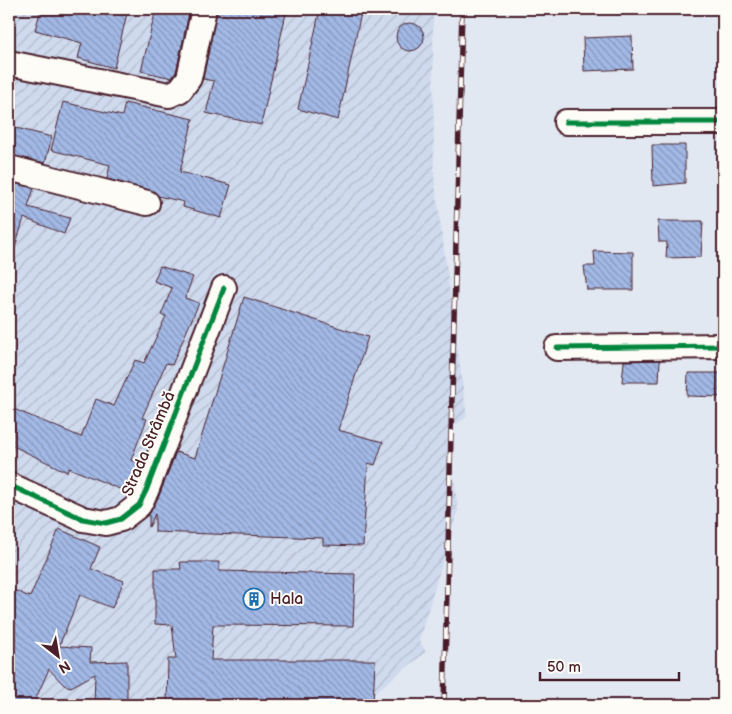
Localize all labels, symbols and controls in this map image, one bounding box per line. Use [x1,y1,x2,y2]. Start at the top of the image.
street label: Strada Strâmbă [118,389,180,499]
building icon: Hala [242,587,266,611]
place label: Hala [270,590,303,609]
north arrow [32,632,82,682]
scale bar [540,649,678,681]
text: N [56,657,73,677]
text: 50 m [547,658,581,677]

